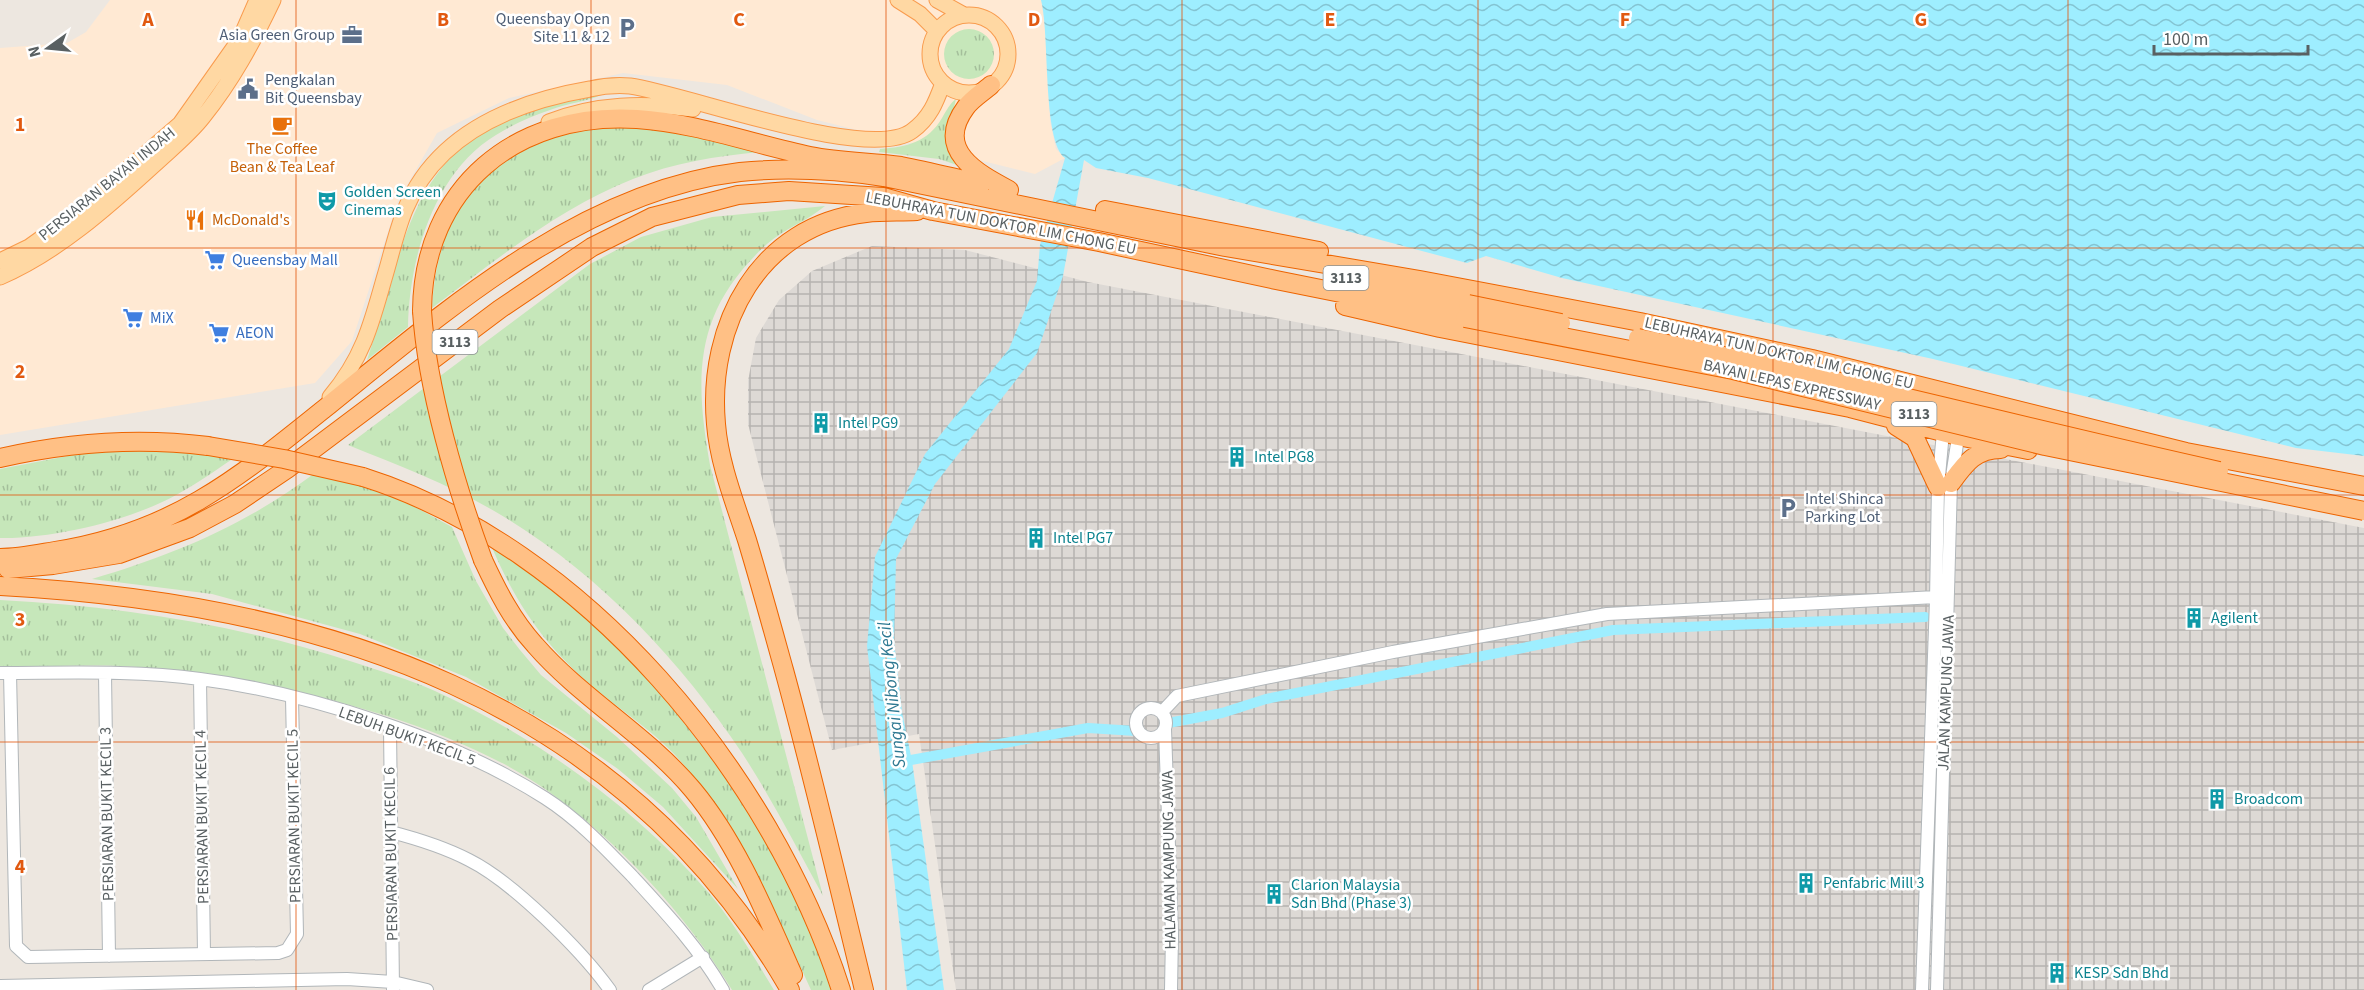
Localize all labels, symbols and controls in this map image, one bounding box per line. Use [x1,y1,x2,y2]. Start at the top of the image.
text: A [141,6,154,34]
text: B [437,6,449,34]
text: C [733,6,745,34]
text: D [1028,6,1040,34]
text: E [1325,6,1335,34]
text: F [1620,6,1630,34]
text: G [1915,6,1927,34]
place label: Queensbay Open Site 11 & 12 [496,8,610,48]
parking icon: Queensbay Open Site 11 & 12 [615,16,639,40]
north arrow [18,18,78,78]
scale bar [2154,18,2308,56]
office icon: Asia Green Group [340,23,364,47]
place label: Asia Green Group [219,24,335,46]
text: 100 m [2163,27,2208,52]
text: N [22,44,46,60]
place label: Pengkalan Bit Queensbay [265,69,362,109]
public building icon: Pengkalan Bit Queensbay [236,77,260,101]
text: 1 [15,111,25,139]
cafe icon: The Coffee Bean & Tea Leaf [270,113,294,137]
street label: PERSIARAN BAYAN INDAH [34,122,180,246]
place label: The Coffee Bean & Tea Leaf [230,138,336,178]
place label: Golden Screen Cinemas [344,181,441,221]
street label: LEBUHRAYA TUN DOKTOR LIM CHONG EU [864,186,1138,260]
theatre icon: Golden Screen Cinemas [315,189,339,213]
restaurant icon: McDonald's [183,208,207,232]
place label: McDonald's [212,209,290,231]
supermarket icon: Queensbay Mall [203,248,227,272]
place label: Queensbay Mall [232,249,338,271]
road number: 3113 [1324,266,1368,290]
supermarket icon: MiX [121,306,145,330]
place label: MiX [150,307,174,329]
street label: LEBUHRAYA TUN DOKTOR LIM CHONG EU [1642,311,1916,395]
supermarket icon: AEON [207,321,231,345]
place label: AEON [236,322,274,344]
road number: 3113 [432,330,478,354]
street label: BAYAN LEPAS EXPRESSWAY [1701,354,1883,416]
text: 2 [15,358,25,386]
road number: 3113 [1892,402,1936,426]
building icon: Intel PG9 [809,411,833,435]
place label: Intel PG9 [838,412,898,434]
building icon: Intel PG8 [1225,445,1249,469]
place label: Intel PG8 [1254,446,1314,468]
place label: Intel Shinca Parking Lot [1805,488,1884,528]
parking icon: Intel Shinca Parking Lot [1776,496,1800,520]
building icon: Intel PG7 [1024,526,1048,550]
place label: Intel PG7 [1053,527,1113,549]
text: 3 [15,606,25,634]
building icon: Agilent [2182,606,2206,630]
place label: Agilent [2211,607,2258,629]
street label: JALAN KAMPUNG JAWA [1932,614,1960,771]
water label: Sungai Nibong Kecil [872,620,912,769]
street label: LEBUH BUKIT KECIL 5 [335,701,479,771]
street label: PERSIARAN BUKIT KECIL 3 [94,727,120,901]
street label: PERSIARAN BUKIT KECIL 5 [281,729,307,903]
street label: PERSIARAN BUKIT KECIL 4 [189,730,215,904]
street label: PERSIARAN BUKIT KECIL 6 [378,767,404,941]
street label: HALAMAN KAMPUNG JAWA [1156,770,1182,950]
building icon: Broadcom [2205,787,2229,811]
place label: Broadcom [2234,788,2303,810]
text: 4 [15,853,26,881]
building icon: Penfabric Mill 3 [1794,871,1818,895]
place label: Penfabric Mill 3 [1823,872,1925,894]
place label: Clarion Malaysia Sdn Bhd (Phase 3) [1291,874,1412,914]
building icon: Clarion Malaysia Sdn Bhd (Phase 3) [1262,882,1286,906]
building icon: KESP Sdn Bhd [2045,961,2069,985]
place label: KESP Sdn Bhd [2074,962,2169,984]

